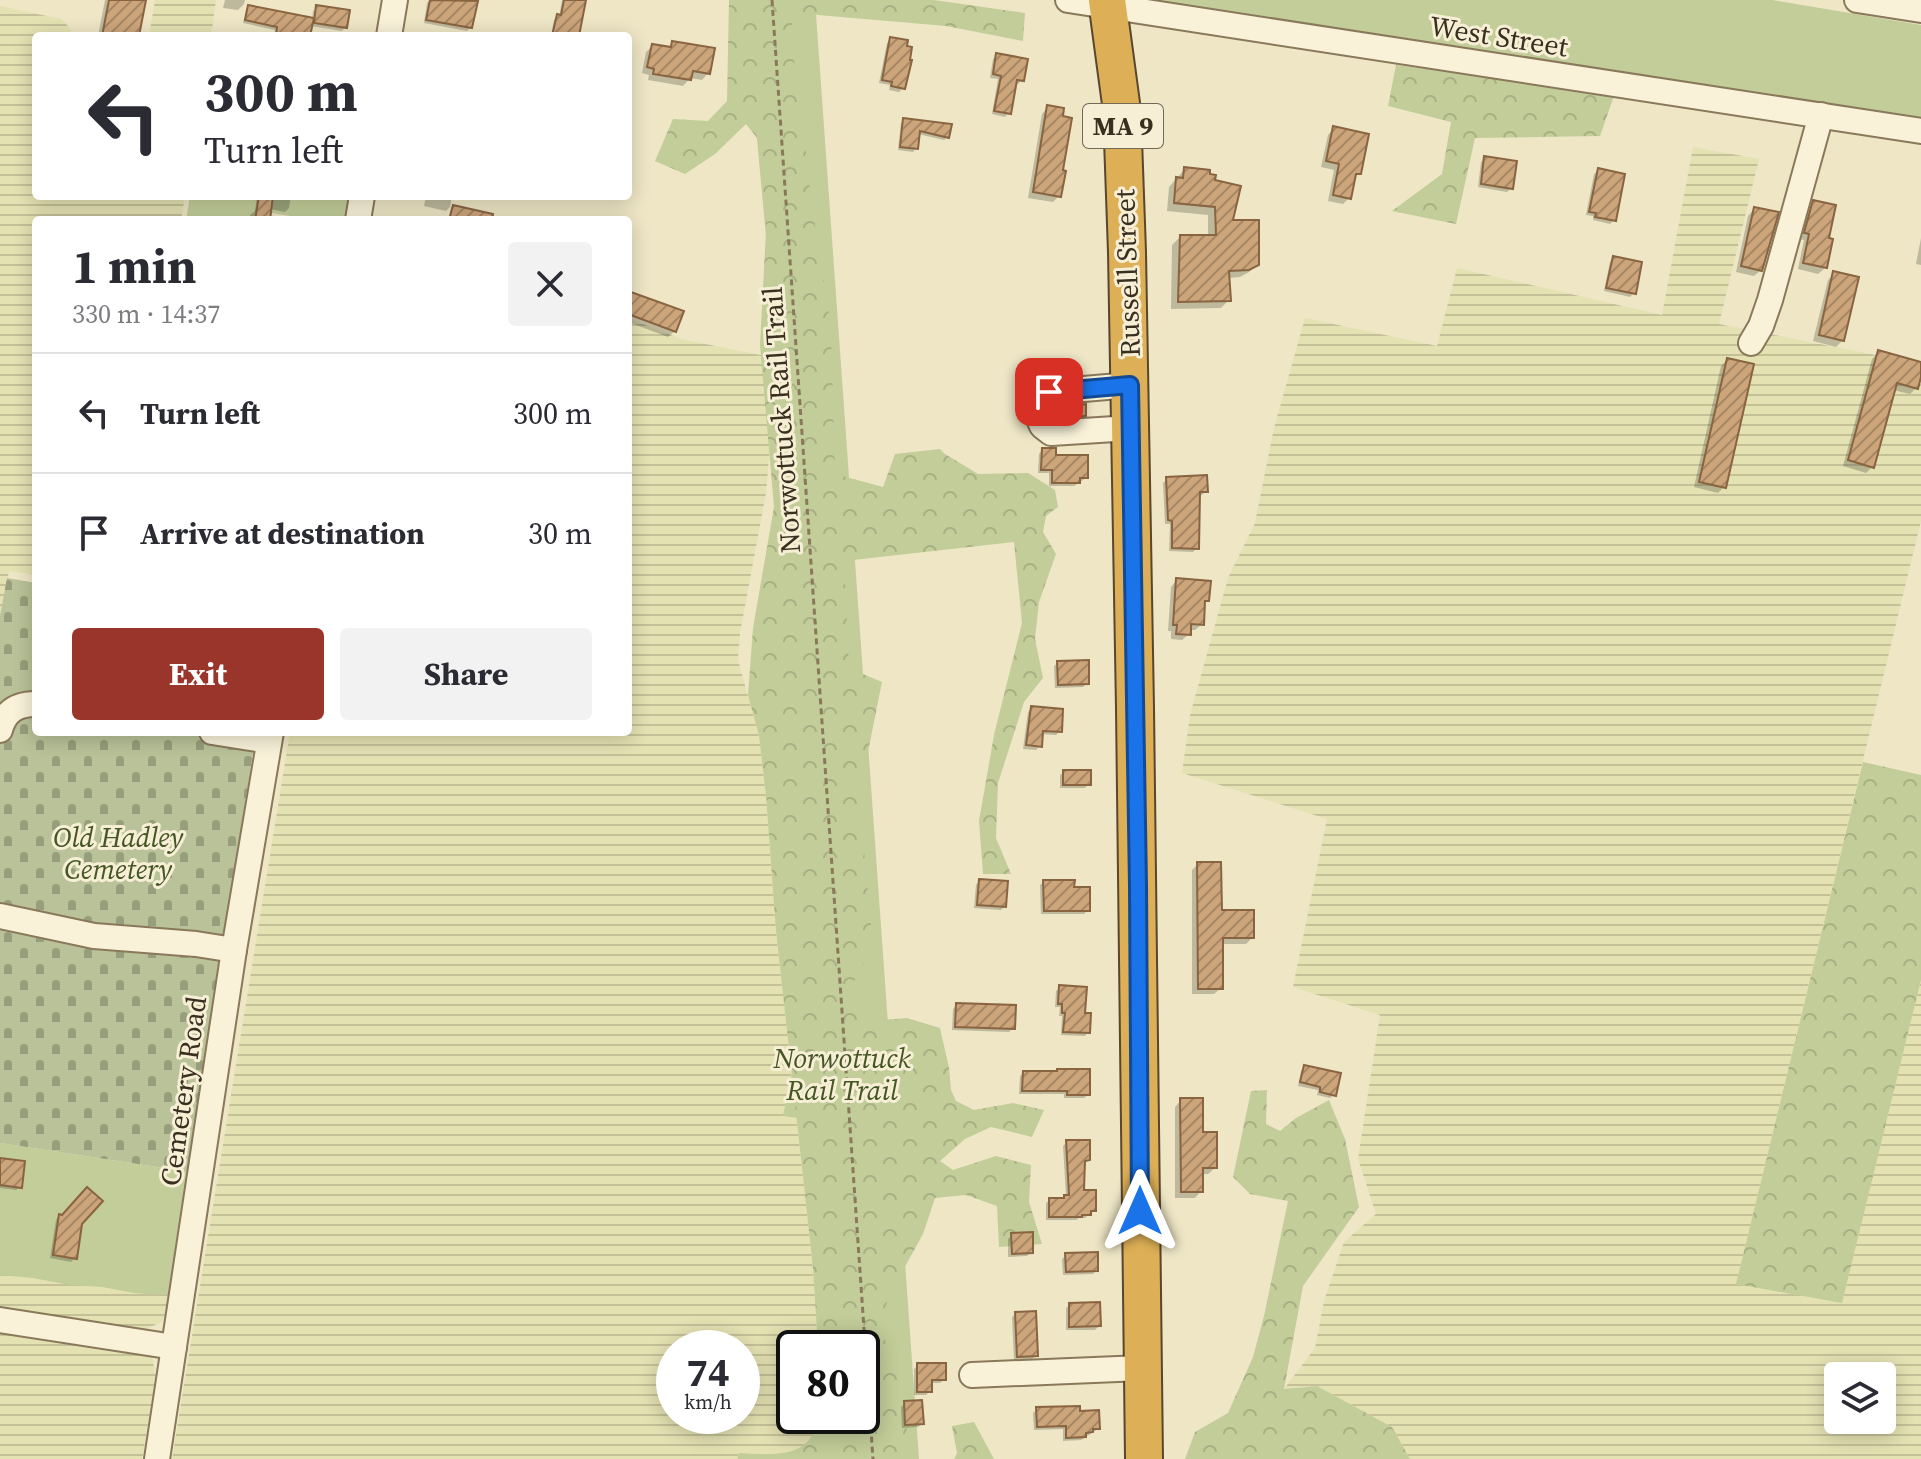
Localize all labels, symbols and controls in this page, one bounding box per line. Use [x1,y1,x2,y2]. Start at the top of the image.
street label: West Street [1427,6,1572,66]
text: 300 m [204,53,358,130]
icon: left [72,64,176,168]
road number: MA 9 [1083,104,1163,148]
text: Turn left [204,126,343,175]
street label: Russell Street [1105,187,1149,358]
text: 1 min [72,233,197,299]
button: close [508,242,592,326]
street label: Norwottuck Rail Trail [753,285,809,555]
text: 330 m · 14:37 [72,296,220,332]
pin [1015,358,1083,426]
icon: arrive [1027,370,1071,414]
icon: left [72,391,116,435]
text: Turn left [140,393,260,434]
text: 300 m [513,393,592,434]
icon: arrive [72,511,116,555]
text: Arrive at destination [140,513,425,554]
text: 30 m [528,513,592,554]
button: Exit [72,628,324,720]
button: Share [340,628,592,720]
park label: Old Hadley Cemetery [53,818,184,888]
street label: Cemetery Road [151,994,215,1188]
park label: Norwottuck Rail Trail [772,1039,911,1109]
position arrow [1098,1169,1182,1253]
speed limit sign: 80 [776,1330,880,1434]
text: 74 [686,1345,730,1399]
map controls [1824,1362,1896,1434]
button: layers [1824,1362,1896,1434]
text: km/h [684,1388,732,1416]

